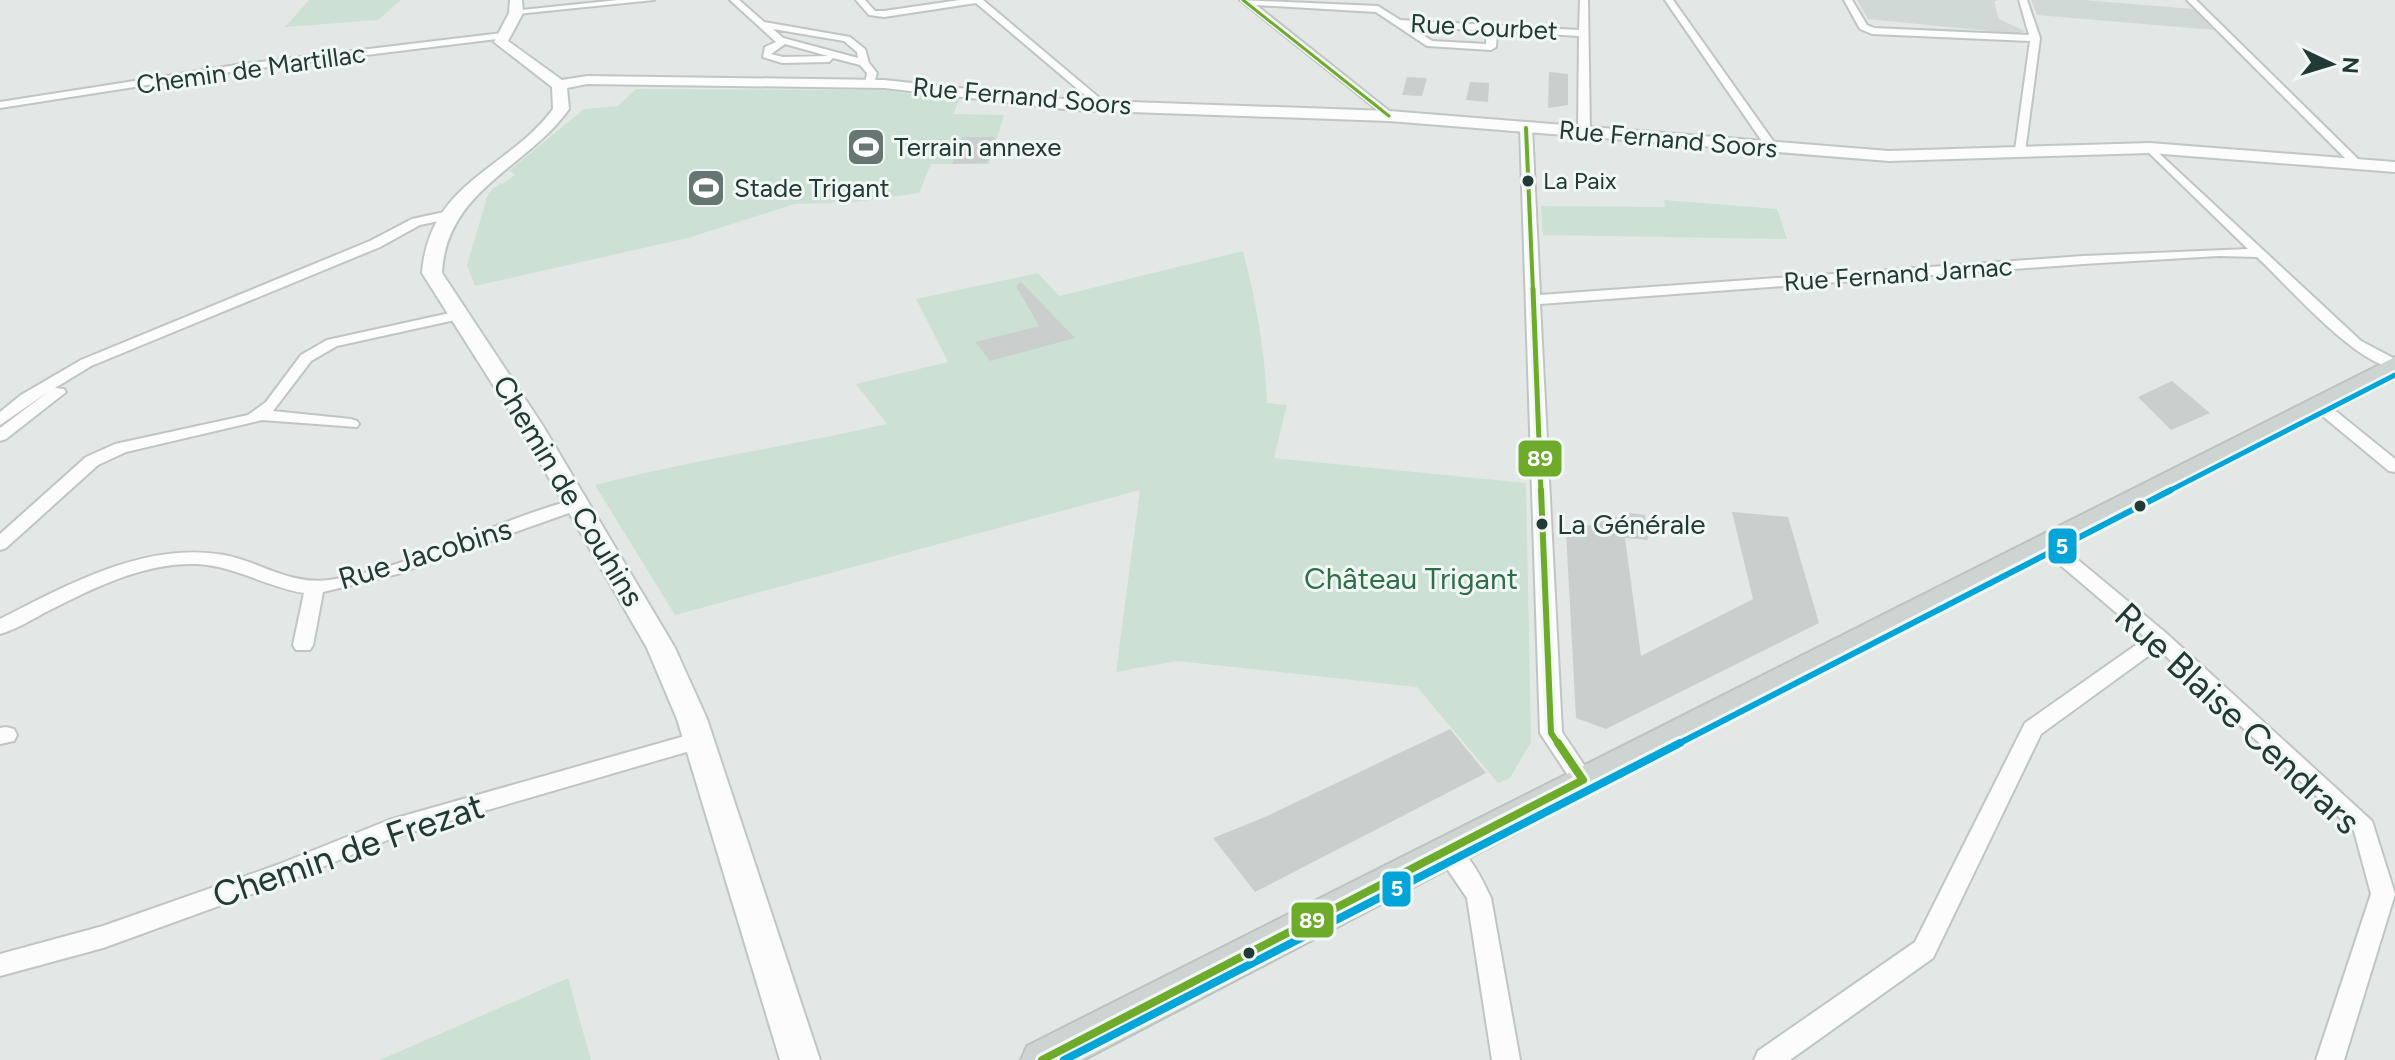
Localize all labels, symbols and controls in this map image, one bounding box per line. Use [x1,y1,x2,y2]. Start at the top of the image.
street label: Rue Courbet [1409,7,1559,47]
north arrow [2291,24,2371,104]
street label: Chemin de Martillac [134,37,368,101]
text: N [2336,56,2365,75]
street label: Rue Fernand Soors [911,71,1133,121]
street label: Rue Fernand Soors [1557,114,1779,164]
sports icon: Terrain annexe [845,126,887,168]
place label: Terrain annexe [894,131,1062,163]
place label: La Paix [1543,166,1617,195]
sports icon: Stade Trigant [685,167,727,209]
place label: Stade Trigant [734,172,890,204]
marker: La Paix [1520,173,1536,189]
street label: Rue Fernand Jarnac [1782,250,2014,298]
street label: Chemin de Couhins [485,369,652,613]
line badge: 89 [1517,439,1563,478]
text: 89 [1527,445,1553,472]
unlabelled marker [2132,498,2148,514]
place label: La Générale [1557,507,1706,541]
street label: Rue Jacobins [334,510,516,597]
marker: La Générale [1534,516,1550,532]
line badge: 5 [2047,527,2078,565]
text: 5 [2056,533,2068,560]
park label: Château Trigant [1304,560,1518,597]
street label: Rue Blaise Cendrars [2106,594,2369,843]
street label: Chemin de Frezat [207,784,489,917]
line badge: 5 [1381,870,1412,908]
text: 5 [1391,875,1403,902]
line badge: 89 [1290,901,1335,939]
text: 89 [1299,907,1325,934]
unlabelled marker [1241,945,1257,961]

